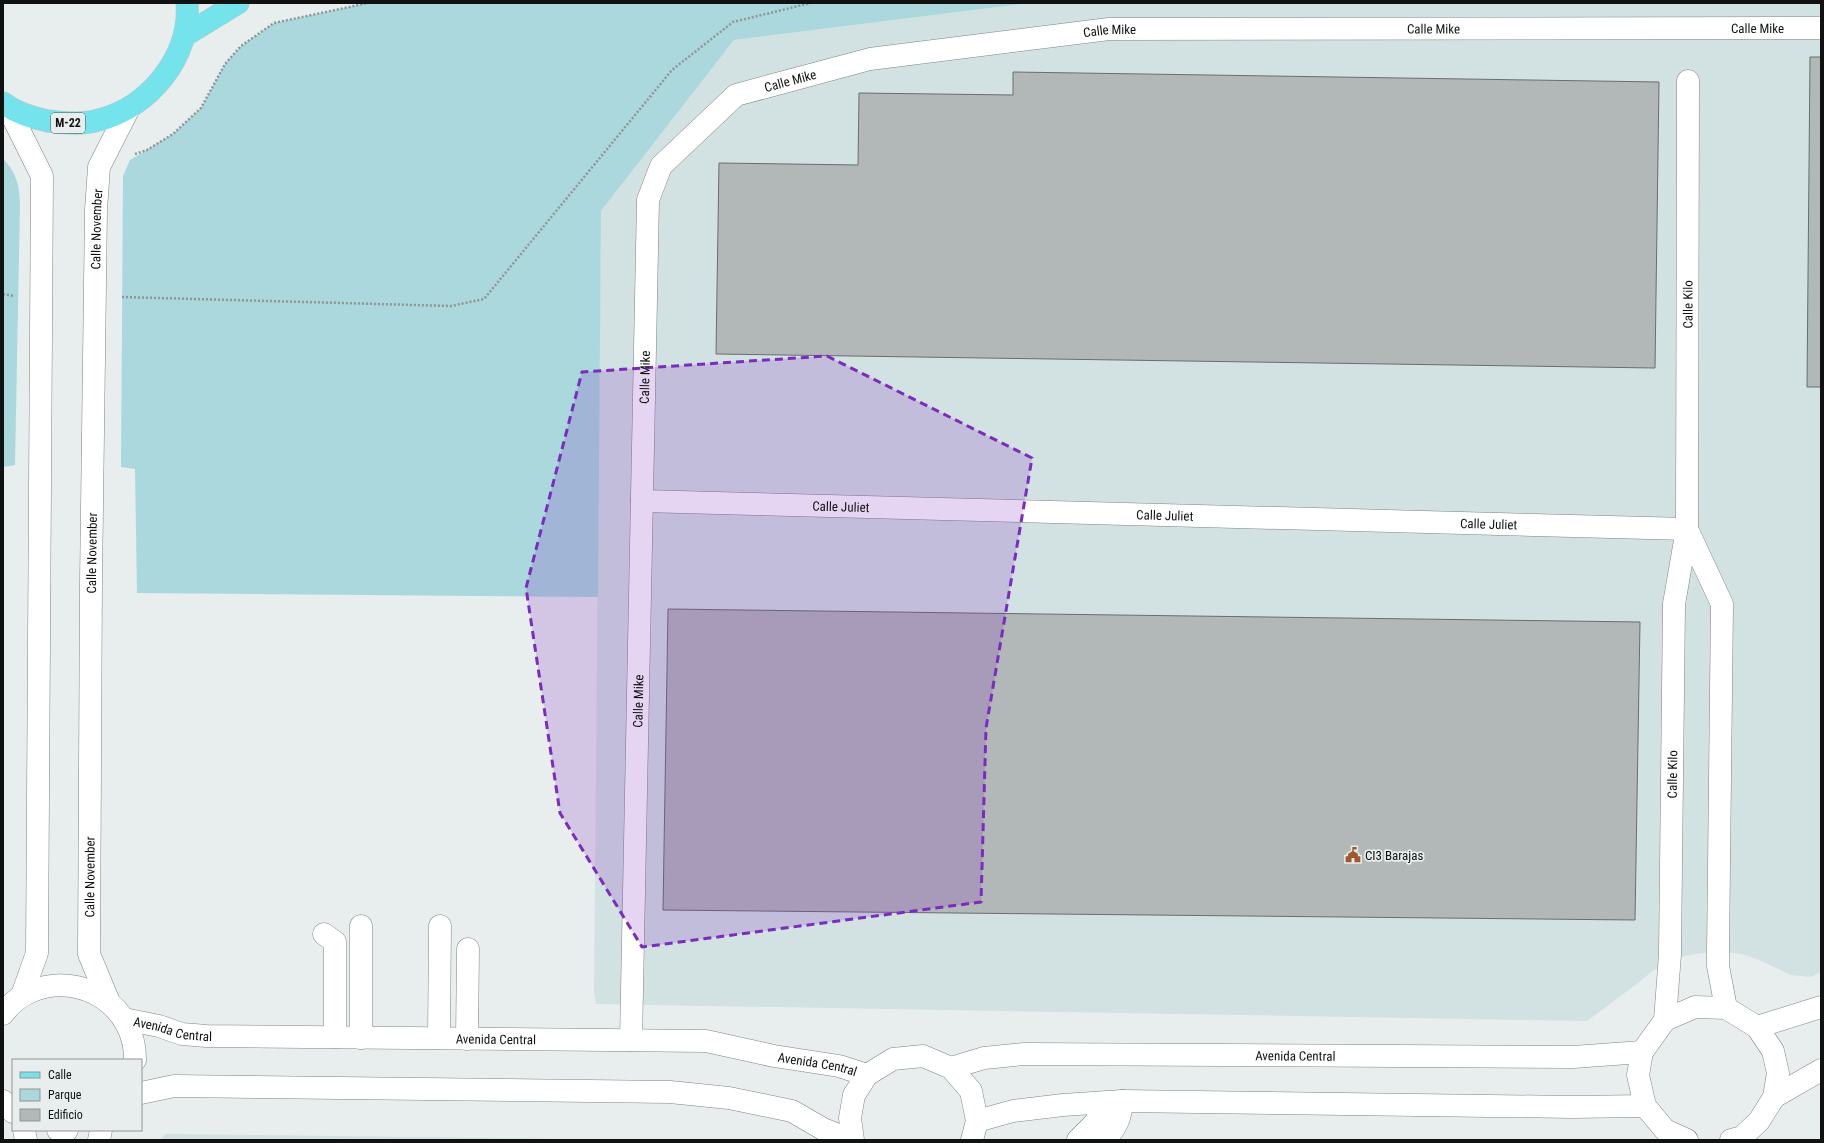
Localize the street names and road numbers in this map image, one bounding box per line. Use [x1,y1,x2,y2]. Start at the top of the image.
street label: Calle Mike [1731,21,1784,36]
street label: Calle Mike [1082,22,1136,40]
street label: Calle Mike [1407,22,1460,37]
street label: Calle Mike [763,67,818,95]
road number: M-22 [51,113,85,133]
street label: Calle November [88,188,105,270]
street label: Calle Kilo [1680,280,1696,329]
street label: Calle Mike [637,350,653,404]
street label: Calle Juliet [812,499,870,515]
street label: Calle Juliet [1136,507,1194,524]
street label: Calle November [84,512,100,594]
street label: Calle Juliet [1460,516,1518,532]
street label: Calle Mike [630,674,646,728]
street label: Calle Kilo [1665,750,1680,798]
street label: Calle November [82,836,98,918]
street label: Avenida Central [132,1014,212,1044]
street label: Avenida Central [456,1031,536,1047]
street label: Avenida Central [1255,1048,1336,1064]
street label: Avenida Central [777,1050,859,1079]

